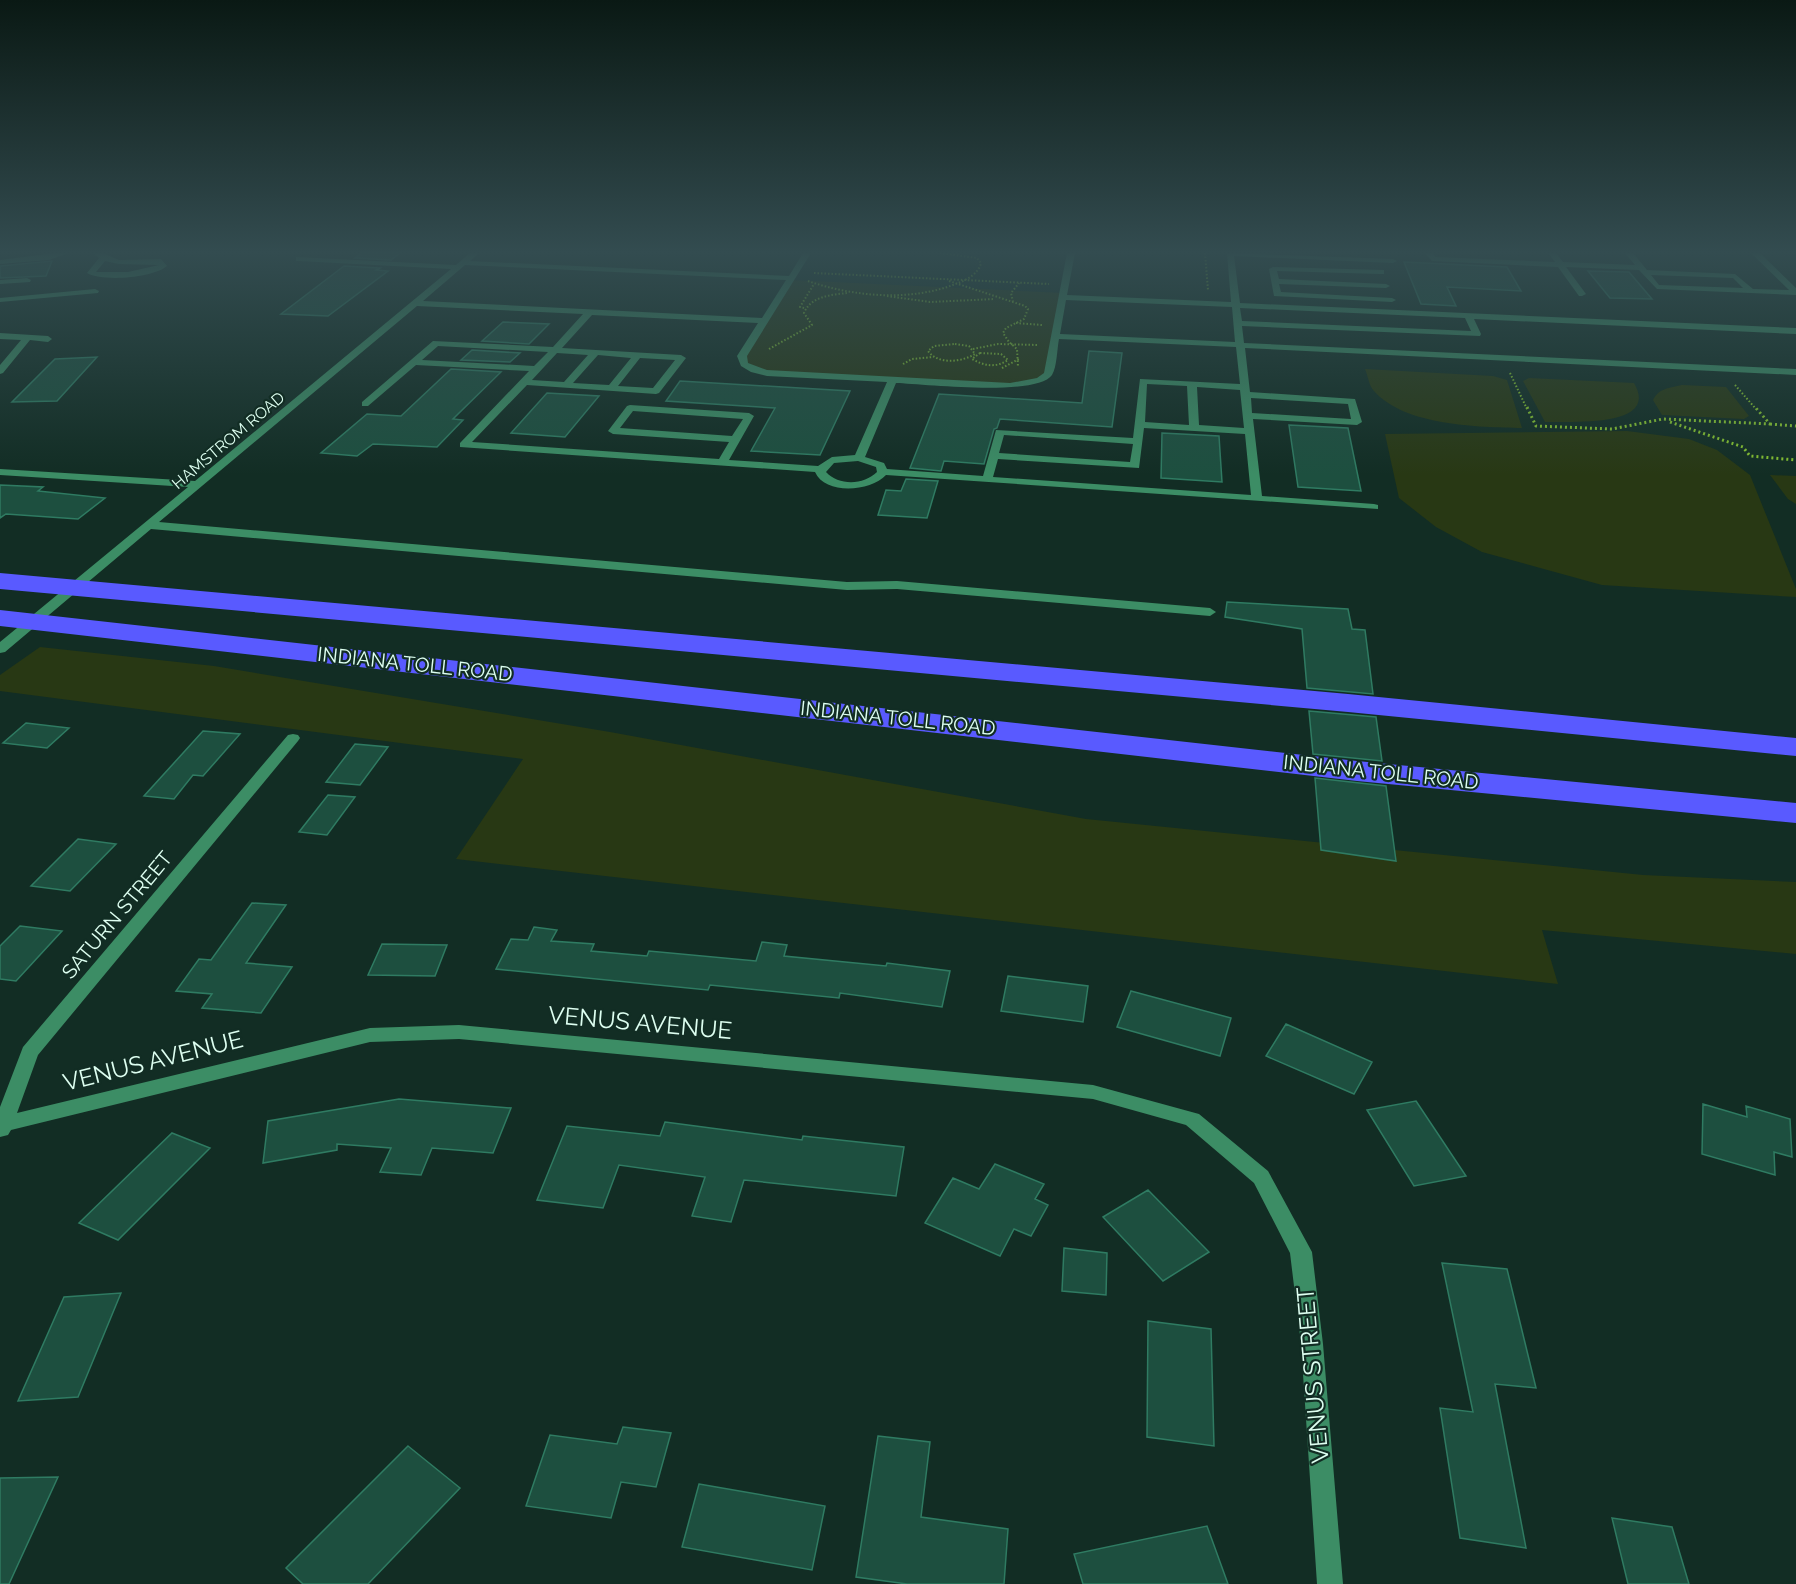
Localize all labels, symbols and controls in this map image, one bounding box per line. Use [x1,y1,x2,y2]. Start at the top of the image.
street label: HAMSTROM ROAD [168,388,288,493]
street label: INDIANA TOLL ROAD [316,642,514,686]
street label: INDIANA TOLL ROAD [799,696,997,740]
street label: INDIANA TOLL ROAD [1282,750,1480,794]
street label: SATURN STREET [57,846,177,984]
street label: VENUS AVENUE [547,1000,733,1045]
street label: VENUS AVENUE [60,1024,246,1097]
street label: VENUS STREET [1290,1285,1335,1464]

